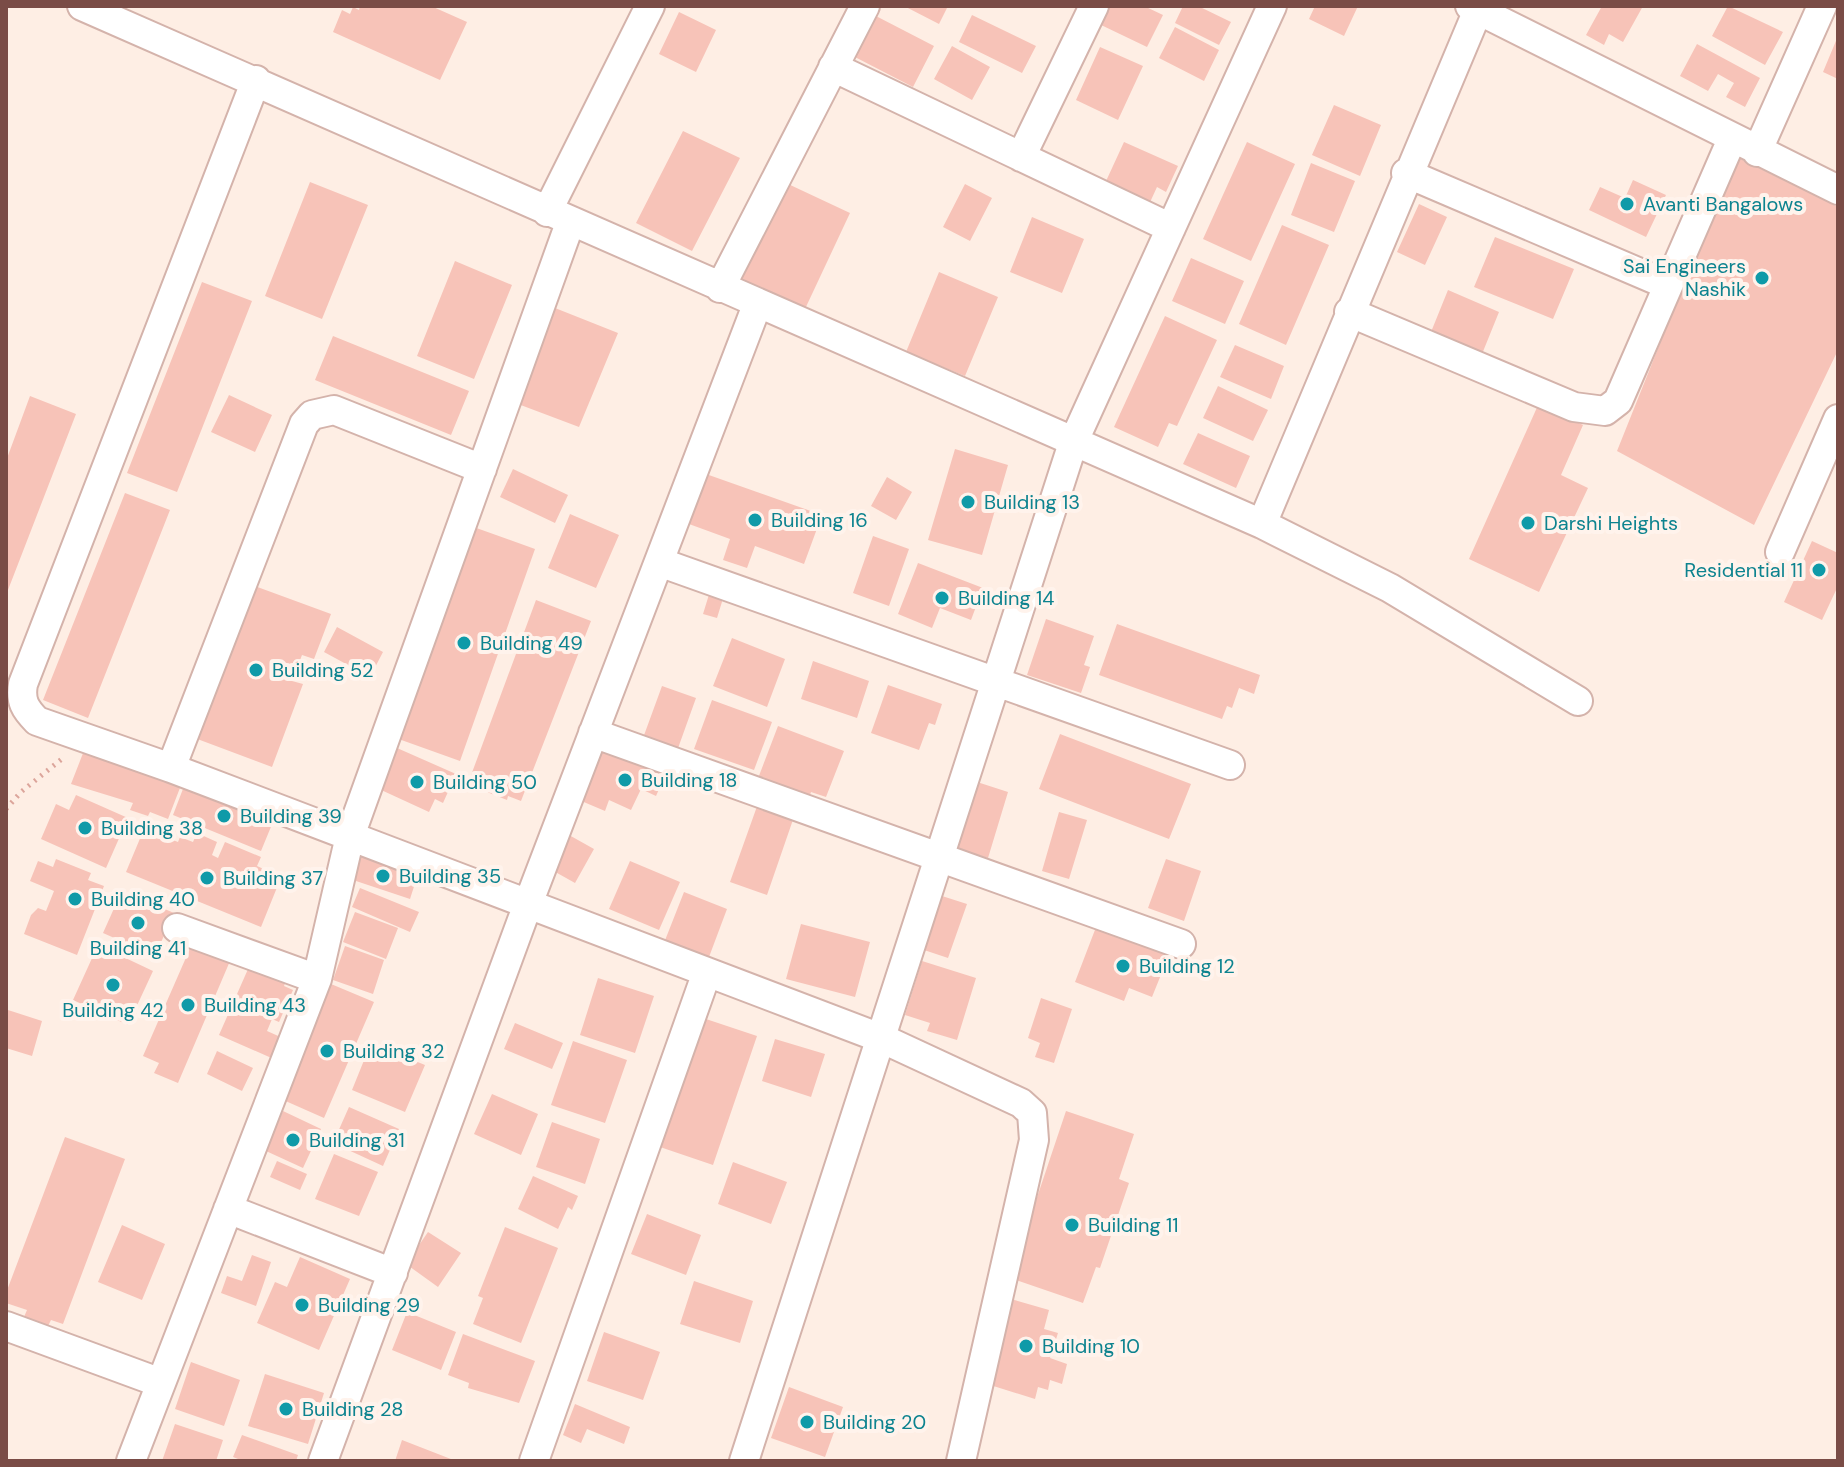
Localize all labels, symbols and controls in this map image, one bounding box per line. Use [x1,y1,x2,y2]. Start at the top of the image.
place label: Avanti Bangalows [1643,191,1803,217]
marker: Avanti Bangalows [1618,195,1636,213]
place label: Sai Engineers Nashik [1623,253,1746,302]
marker: Sai Engineers Nashik [1753,269,1771,287]
place label: Building 13 [984,489,1080,515]
marker: Building 13 [959,493,977,511]
place label: Building 16 [771,507,868,533]
place label: Darshi Heights [1544,510,1678,536]
marker: Building 16 [746,511,764,529]
marker: Darshi Heights [1519,514,1537,532]
place label: Residential 11 [1684,557,1803,583]
marker: Residential 11 [1810,561,1828,579]
place label: Building 14 [958,585,1054,611]
marker: Building 14 [933,589,951,607]
place label: Building 49 [480,630,583,656]
marker: Building 49 [455,634,473,652]
place label: Building 52 [272,657,373,683]
marker: Building 52 [247,661,265,679]
place label: Building 18 [641,767,737,793]
place label: Building 50 [433,769,537,795]
marker: Building 18 [616,771,634,789]
marker: Building 50 [408,773,426,791]
place label: Building 39 [240,803,342,829]
marker: Building 39 [215,807,233,825]
place label: Building 38 [101,815,203,841]
marker: Building 38 [76,819,94,837]
place label: Building 35 [399,863,501,889]
place label: Building 37 [223,865,323,891]
marker: Building 35 [374,867,392,885]
marker: Building 37 [198,869,216,887]
place label: Building 40 [91,886,195,912]
marker: Building 40 [66,890,84,908]
marker: Building 41 [129,914,147,932]
place label: Building 41 [90,935,186,961]
place label: Building 12 [1139,953,1235,979]
marker: Building 12 [1114,957,1132,975]
marker: Building 42 [104,976,122,994]
place label: Building 43 [204,992,306,1018]
marker: Building 43 [179,996,197,1014]
place label: Building 42 [62,997,164,1023]
place label: Building 32 [343,1038,444,1064]
marker: Building 32 [318,1042,336,1060]
place label: Building 31 [309,1127,405,1153]
marker: Building 31 [284,1131,302,1149]
place label: Building 11 [1088,1212,1179,1238]
marker: Building 11 [1063,1216,1081,1234]
place label: Building 29 [318,1292,420,1318]
marker: Building 29 [293,1296,311,1314]
place label: Building 10 [1042,1333,1140,1359]
marker: Building 10 [1017,1337,1035,1355]
place label: Building 28 [302,1396,403,1422]
marker: Building 28 [277,1400,295,1418]
place label: Building 20 [823,1409,926,1435]
marker: Building 20 [798,1413,816,1431]

